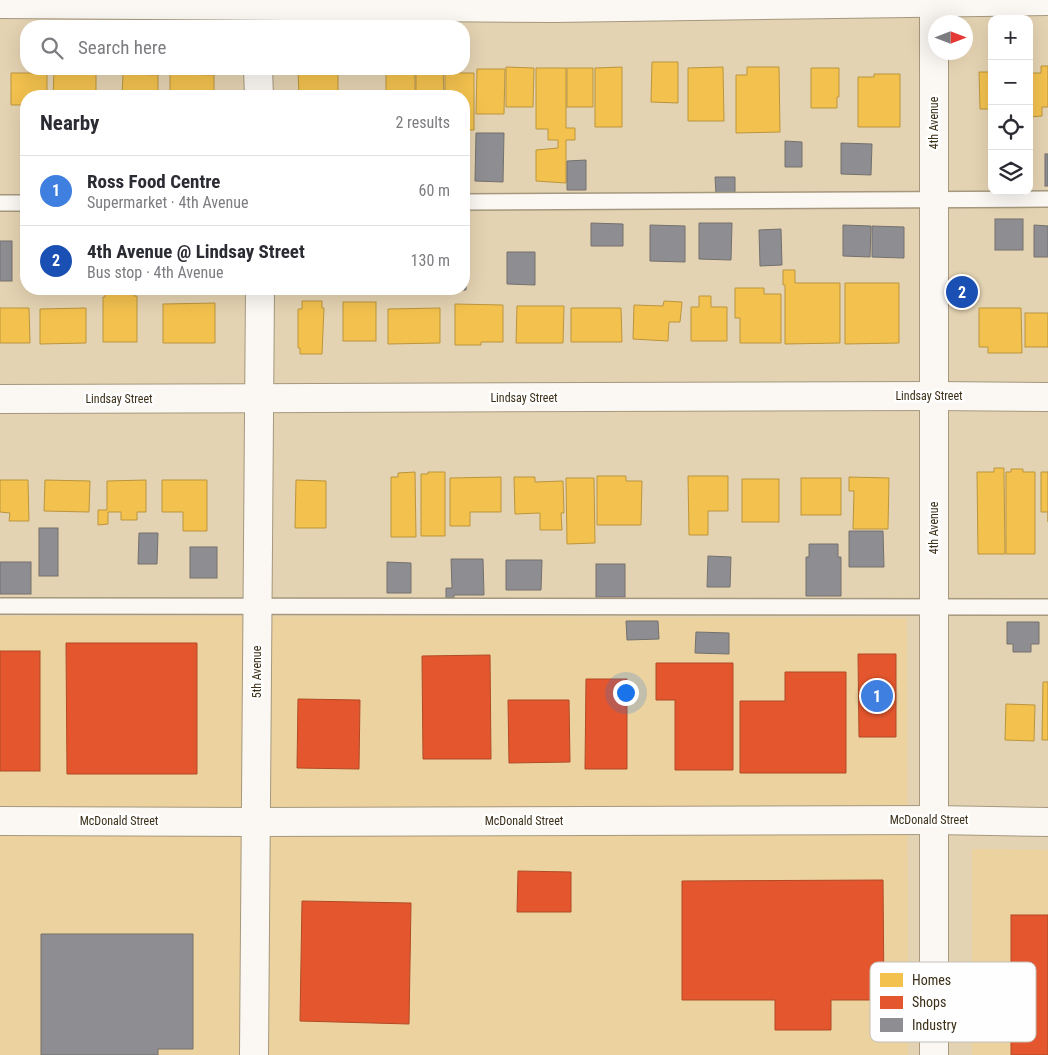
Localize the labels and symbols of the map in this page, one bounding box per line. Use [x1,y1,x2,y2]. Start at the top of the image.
north arrow [928,15,973,60]
street label: 4th Avenue [927,96,941,149]
pin: 2 [946,273,978,311]
street label: Lindsay Street [895,389,963,403]
street label: Lindsay Street [490,391,558,405]
street label: Lindsay Street [85,392,153,406]
street label: 4th Avenue [927,501,941,554]
street label: 5th Avenue [250,645,264,698]
pin: 1 [861,677,893,715]
your location [613,680,639,706]
street label: McDonald Street [890,813,969,827]
street label: McDonald Street [80,814,159,828]
street label: McDonald Street [485,814,564,828]
legend [870,962,1036,1042]
text: Homes [912,972,951,988]
text: Shops [912,994,946,1010]
text: Industry [912,1017,957,1033]

